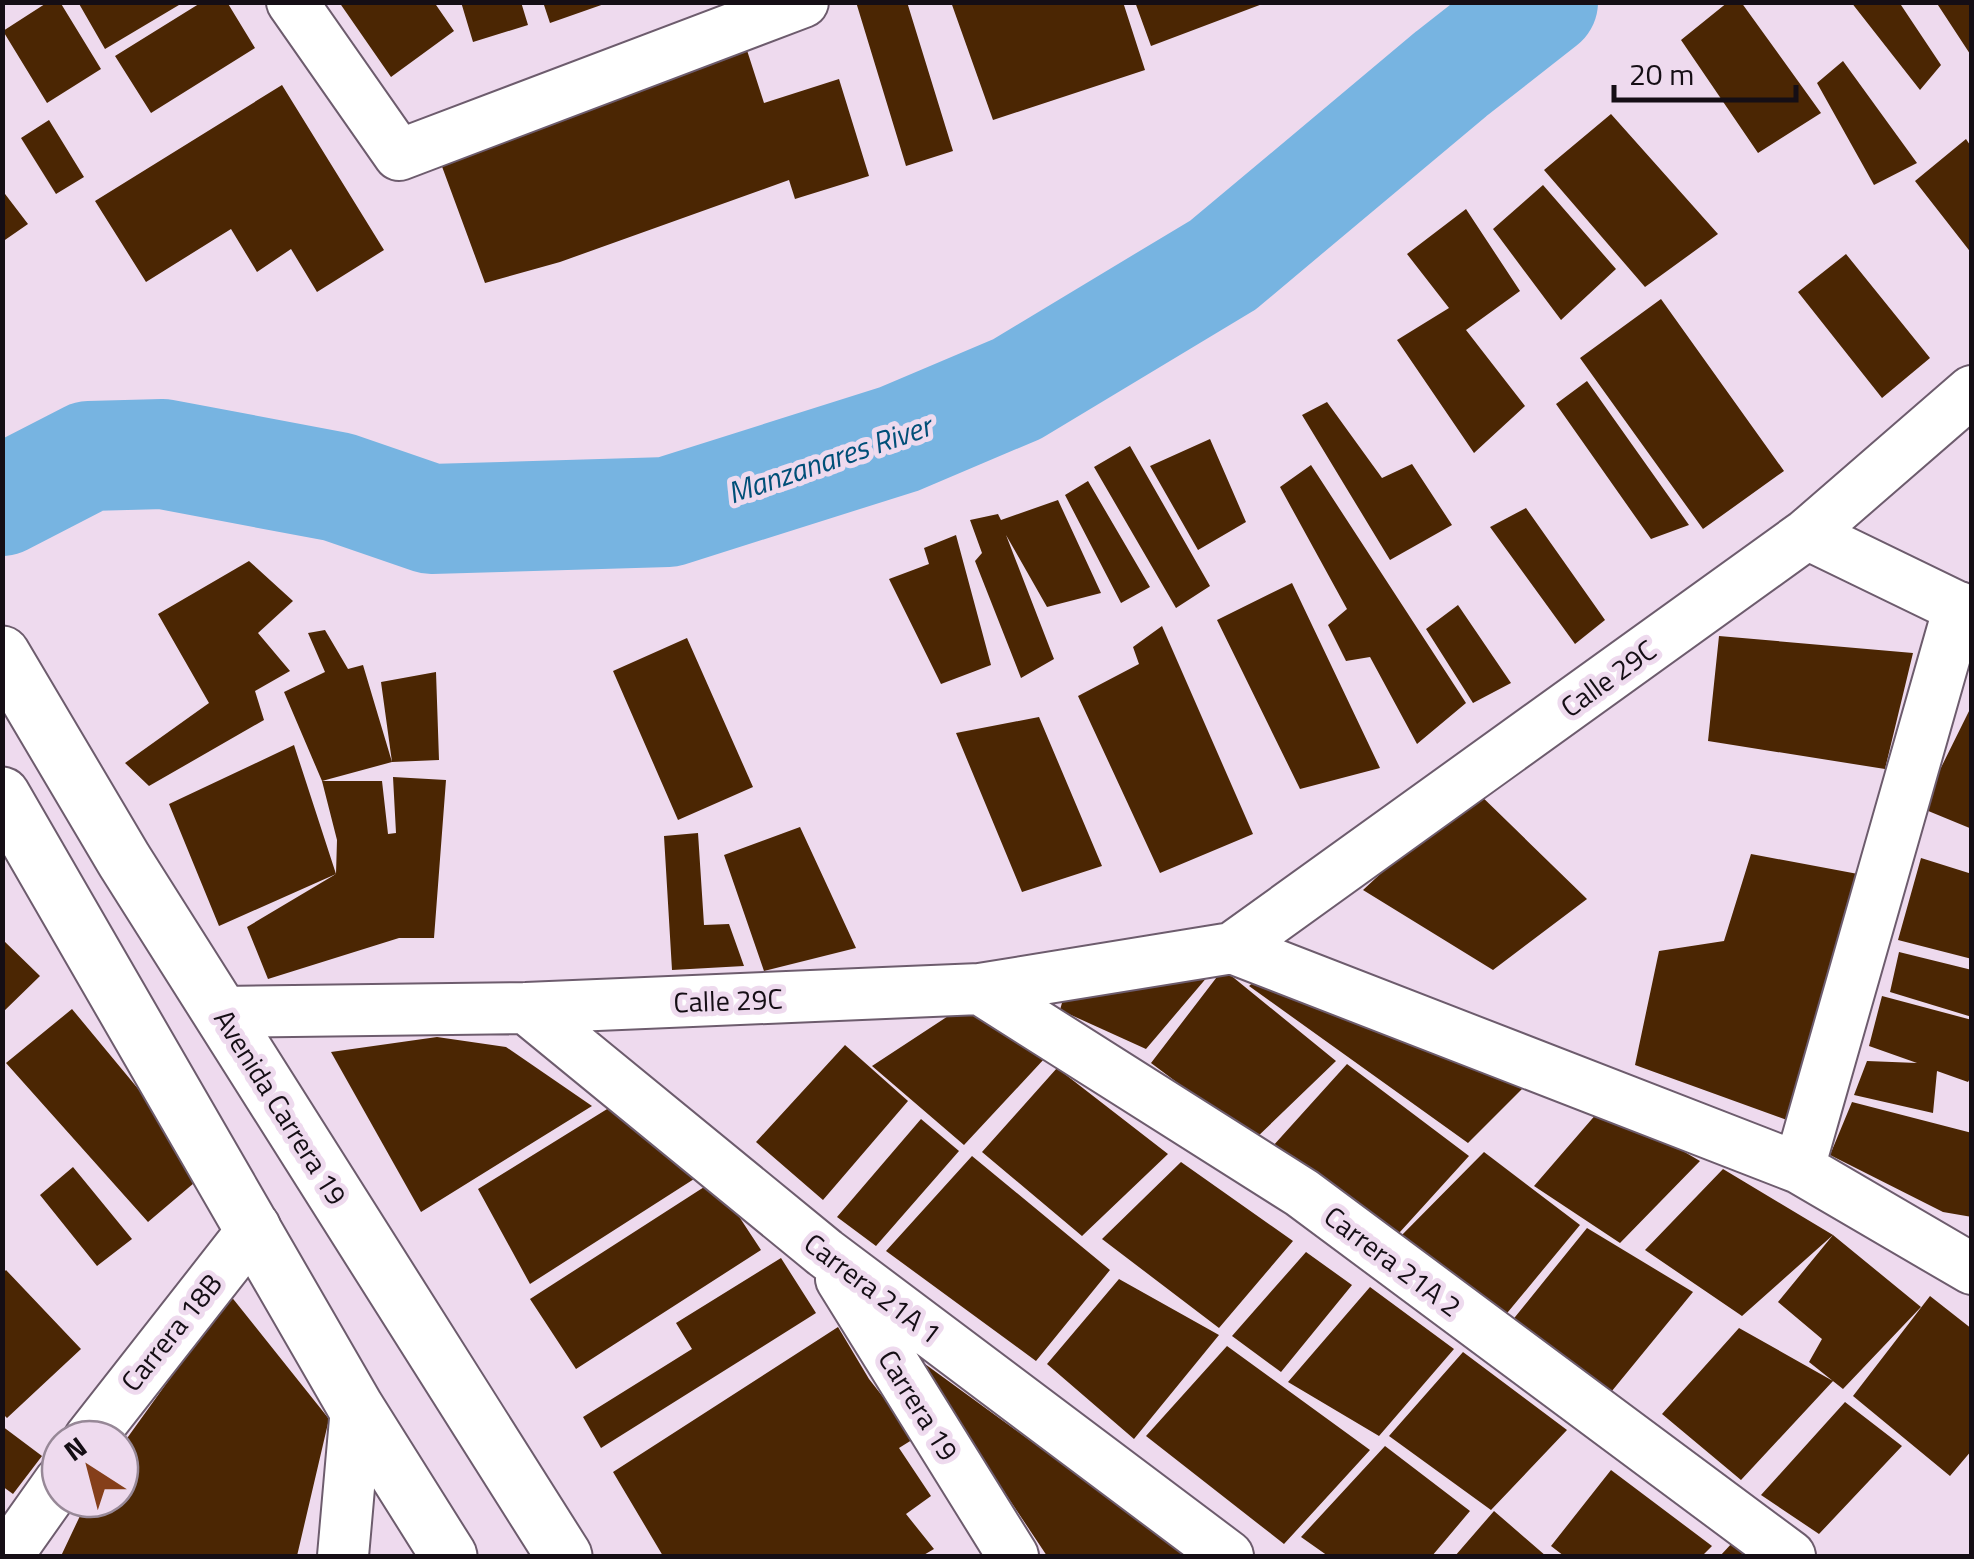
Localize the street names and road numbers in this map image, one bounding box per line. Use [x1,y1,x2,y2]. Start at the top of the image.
street label: Calle 29C [1551,629,1665,727]
street label: Calle 29C [673,977,783,1023]
street label: Avenida Carrera 19 [204,1001,358,1213]
street label: Carrera 21A 2 [1315,1195,1471,1327]
street label: Carrera 21A 1 [795,1222,951,1354]
street label: Carrera 18B [110,1264,232,1400]
street label: Carrera 19 [868,1341,970,1469]

